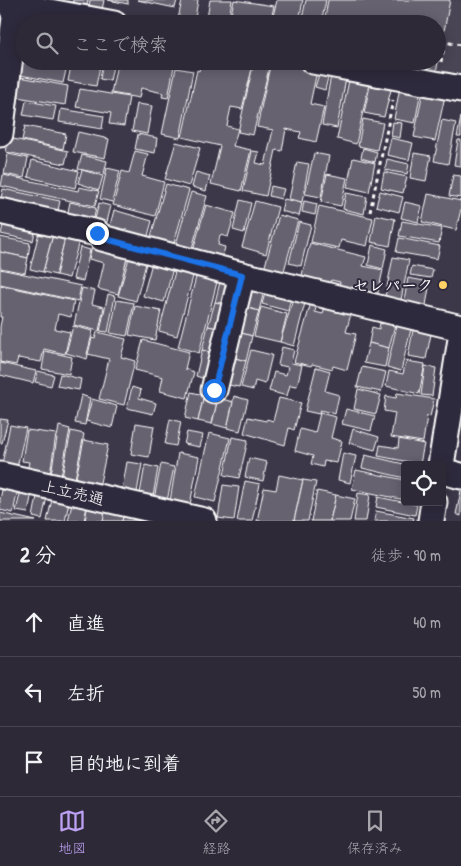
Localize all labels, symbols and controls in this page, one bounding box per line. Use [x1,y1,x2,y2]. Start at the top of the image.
search box [15,15,446,70]
icon: search [33,29,61,57]
text: ここで検索 [73,31,168,57]
route end [86,222,109,245]
place label: セレパーク [353,274,433,296]
marker: セレパーク [437,279,449,291]
route start [203,379,226,402]
map controls [401,461,446,506]
button: locate [401,461,446,506]
street label: 上立売通 [39,474,107,510]
text: 2 分 [20,540,56,569]
text: 徒歩 · 90 m [371,544,441,566]
icon: ahead [20,608,48,636]
text: 直進 [67,610,105,636]
text: 40 m [413,611,441,633]
icon: left [20,678,48,706]
text: 左折 [67,680,105,706]
text: 50 m [413,681,441,703]
icon: arrive [20,748,48,776]
text: 目的地に到着 [67,750,181,776]
tab: 地図 [58,807,86,857]
tab: 経路 [202,807,230,857]
tab: 保存済み [347,807,403,857]

